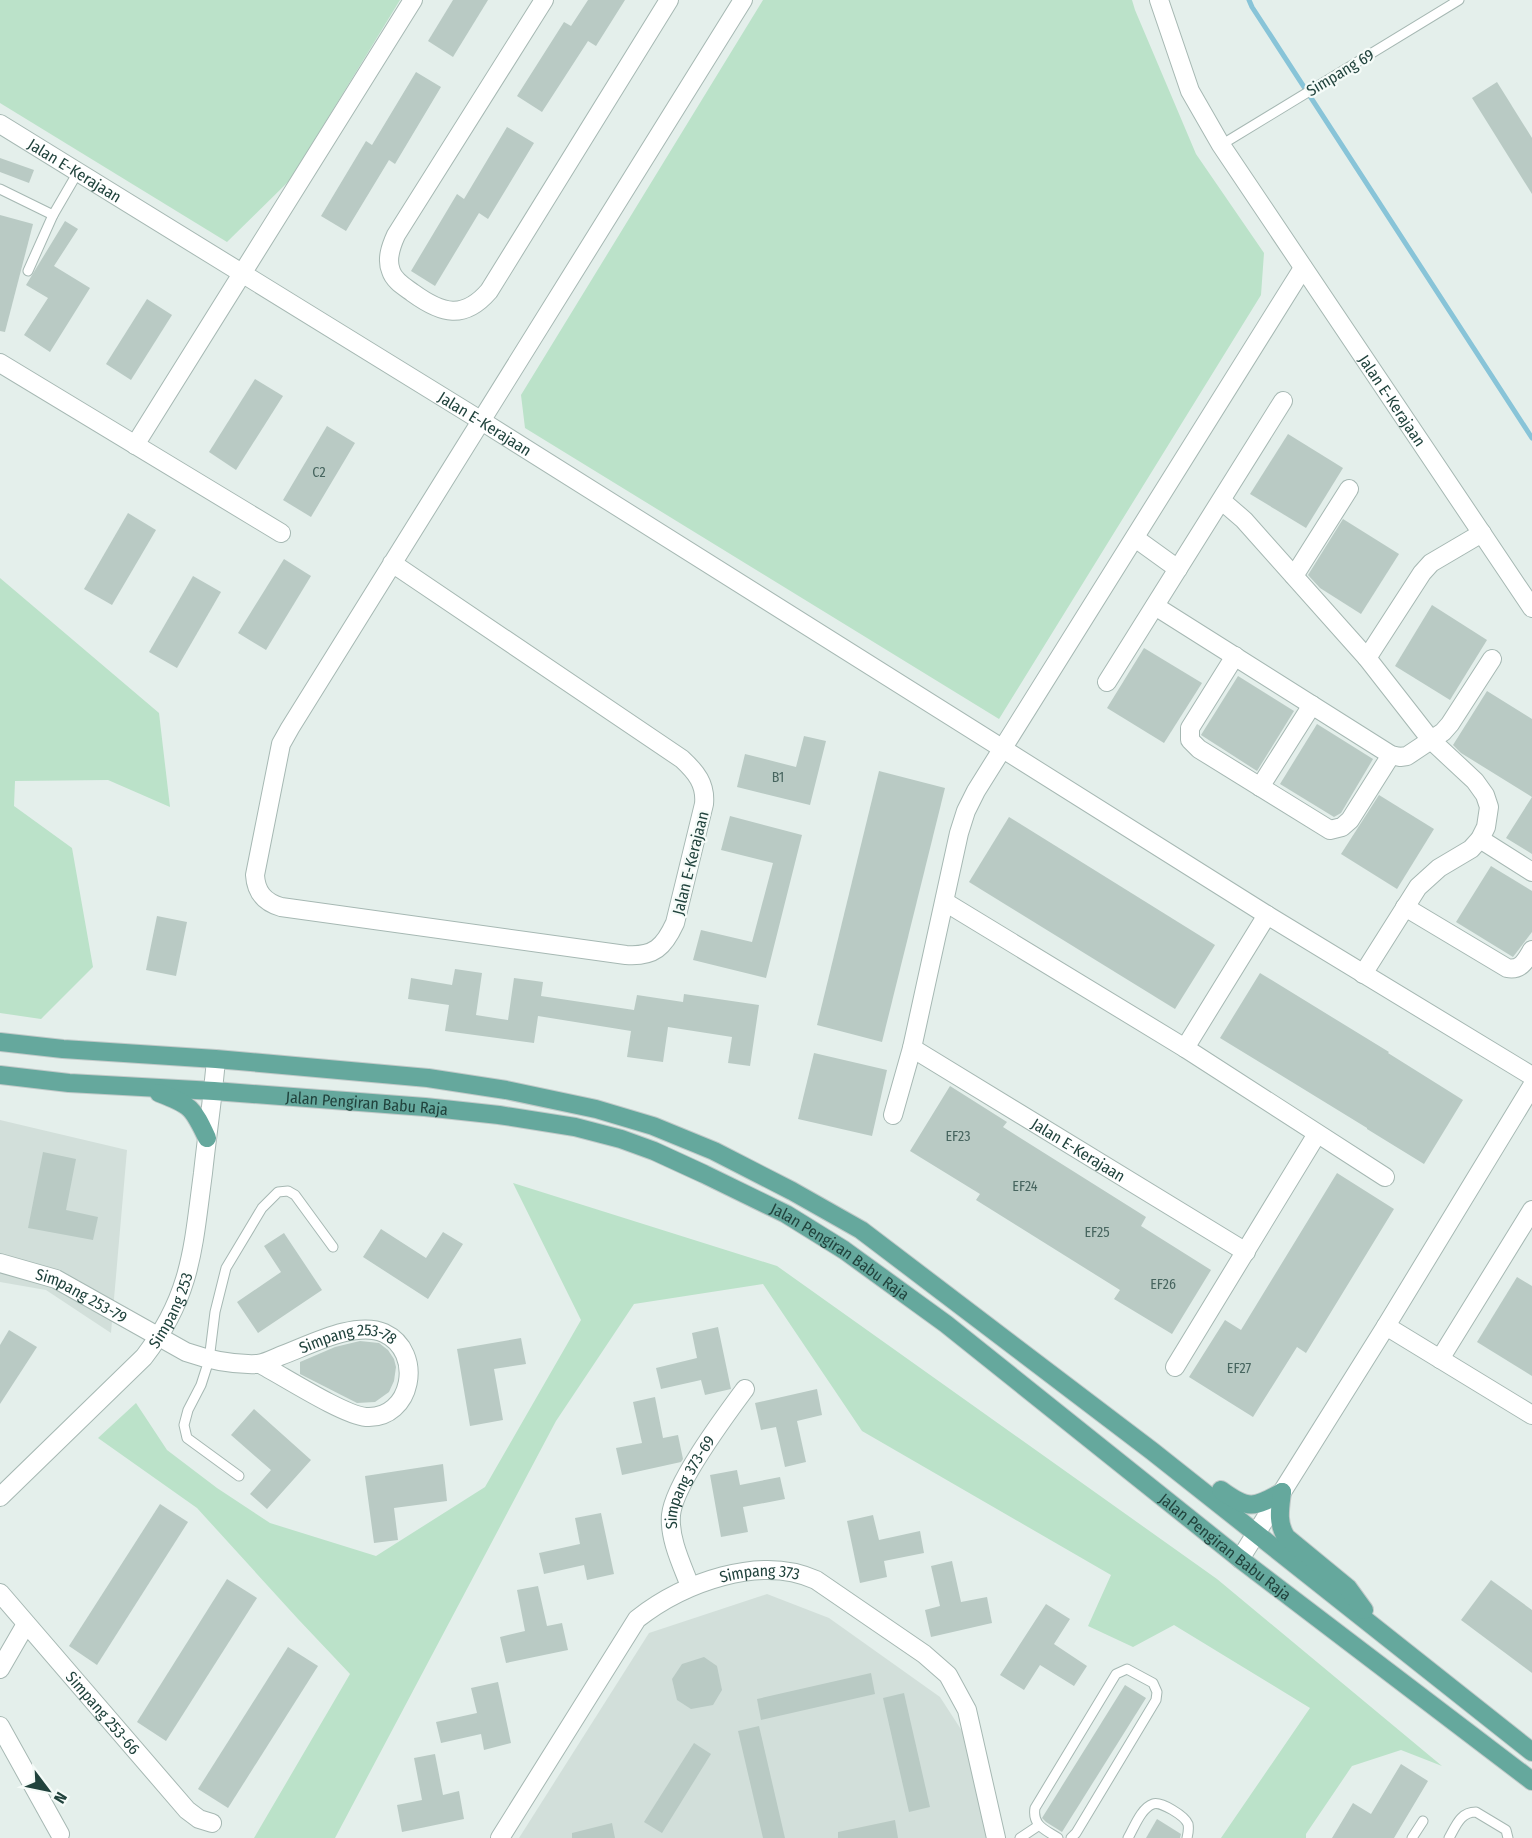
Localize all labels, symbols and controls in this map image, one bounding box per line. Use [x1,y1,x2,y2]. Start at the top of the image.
street label: Simpang 69 [1303,45,1378,100]
street label: Jalan E-Kerajaan [24,135,125,207]
street label: Jalan E-Kerajaan [1355,351,1430,450]
street label: Jalan E-Kerajaan [435,388,535,460]
house number: C2 [312,464,326,481]
house number: B1 [772,769,784,786]
street label: Jalan E-Kerajaan [668,809,713,917]
street label: Jalan Pengiran Babu Raja [285,1087,449,1119]
street label: Jalan E-Kerajaan [1028,1114,1129,1186]
house number: EF23 [945,1128,971,1145]
house number: EF24 [1012,1178,1038,1195]
street label: Jalan Pengiran Babu Raja [767,1199,913,1304]
house number: EF25 [1084,1224,1110,1241]
street label: Simpang 253-79 [33,1265,130,1327]
street label: Simpang 253 [145,1270,196,1352]
house number: EF26 [1150,1276,1176,1293]
street label: Simpang 253-78 [296,1320,401,1357]
house number: EF27 [1227,1360,1251,1377]
street label: Simpang 373-69 [662,1432,719,1530]
street label: Jalan Pengiran Babu Raja [1155,1489,1295,1605]
street label: Simpang 373 [717,1561,802,1587]
street label: Simpang 253-66 [62,1668,144,1758]
north arrow [18,1760,78,1820]
text: N [50,1789,71,1807]

